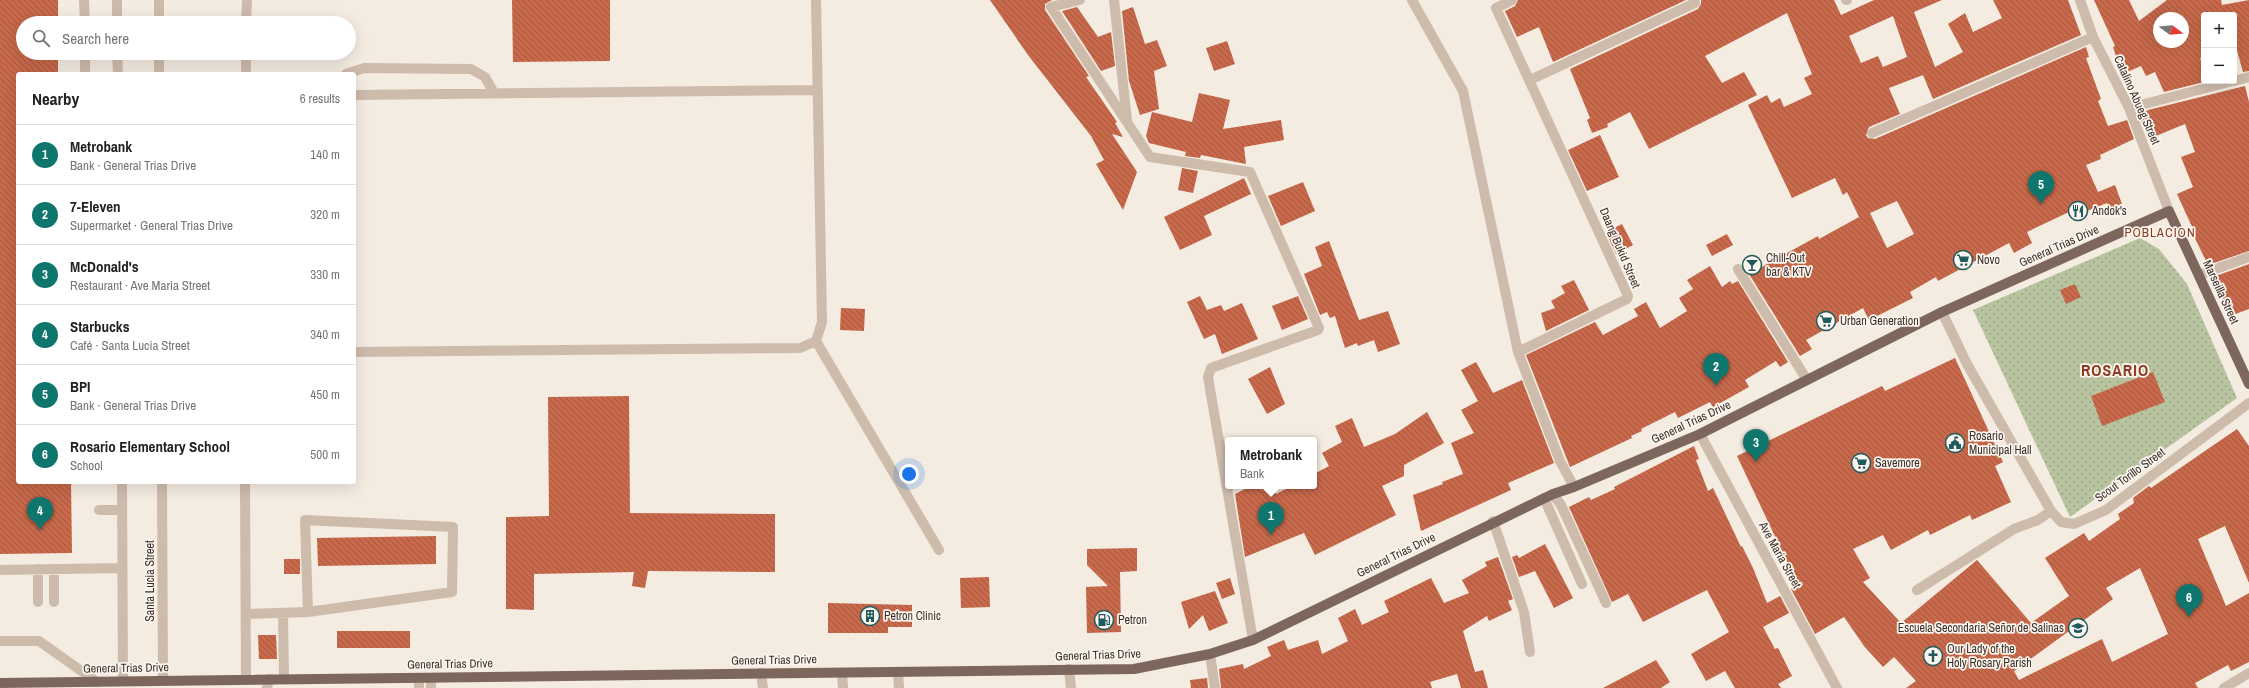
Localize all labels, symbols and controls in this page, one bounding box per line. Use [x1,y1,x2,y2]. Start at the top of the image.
north arrow [2153,12,2189,48]
map controls [2201,12,2237,84]
button: + [2201,12,2237,48]
search box [16,16,356,60]
icon: search [30,27,52,49]
text: Search here [62,28,129,49]
button: − [2201,48,2237,84]
street label: Catalino Abueg Street [2110,53,2164,147]
text: Nearby [32,87,79,110]
text: 6 results [300,90,340,107]
text: Metrobank [70,136,132,157]
text: 1 [42,146,48,163]
text: 140 m [310,146,340,163]
text: Bank · General Trias Drive [70,157,196,174]
pin: 5 [2028,171,2054,204]
text: 7-Eleven [70,196,121,217]
restaurant icon: Andok's [2067,200,2089,222]
place label: Andok's [2091,203,2127,219]
street label: Daang Bukid Street [1596,205,1644,291]
text: 2 [42,206,48,223]
text: 320 m [310,206,340,223]
text: Supermarket · General Trias Drive [70,217,233,234]
street label: General Trias Drive [2017,221,2101,271]
district label: POBLACION [2124,224,2196,241]
supermarket icon: Novo [1952,249,1974,271]
place label: Chill-Out bar & KTV [1766,250,1812,280]
place label: Novo [1977,252,2000,268]
bar icon: Chill-Out bar & KTV [1741,254,1763,276]
text: McDonald's [70,256,139,277]
street label: Marseilla Street [2199,257,2243,327]
text: 3 [42,266,48,283]
text: 330 m [310,266,340,283]
text: Restaurant · Ave Maria Street [70,277,210,294]
supermarket icon: Urban Generation [1815,310,1837,332]
place label: Urban Generation [1840,313,1919,329]
text: Starbucks [70,316,129,337]
text: 4 [42,326,48,343]
text: 340 m [310,326,340,343]
text: Café · Santa Lucia Street [70,337,190,354]
pin: 2 [1703,353,1729,386]
district label: ROSARIO [2081,359,2149,381]
text: BPI [70,376,91,397]
text: 5 [42,386,48,403]
text: 450 m [310,386,340,403]
text: Bank · General Trias Drive [70,397,196,414]
street label: General Trias Drive [1649,397,1733,447]
place label: Rosario Municipal Hall [1969,428,2031,458]
pin: 3 [1743,429,1769,462]
public building icon: Rosario Municipal Hall [1944,432,1966,454]
text: Rosario Elementary School [70,436,230,457]
popup [1225,437,1317,489]
text: Metrobank [1240,444,1302,465]
street label: Scout Torillo Street [2092,444,2168,506]
text: 6 [42,446,48,463]
text: 500 m [310,446,340,463]
supermarket icon: Savemore [1850,452,1872,474]
place label: Savemore [1875,455,1920,471]
text: School [70,457,103,474]
your location [899,464,919,484]
text: Bank [1240,465,1264,482]
pin: 4 [27,497,53,530]
pin: 1 [1258,502,1284,535]
street label: Ave Maria Street [1755,518,1805,591]
street label: General Trias Drive [1354,529,1438,581]
street label: Santa Lucia Street [142,540,158,622]
pin: 6 [2176,584,2202,617]
building icon: Petron Clinic [859,605,881,627]
place label: Petron Clinic [884,608,941,624]
fuel station icon: Petron [1093,609,1115,631]
place label: Petron [1118,612,1147,628]
school or university icon: Escuela Secondaria Señor de Salinas [2067,617,2089,639]
place label: Escuela Secondaria Señor de Salinas [1898,620,2064,636]
place label: Our Lady of the Holy Rosary Parish [1947,641,2032,671]
church icon: Our Lady of the Holy Rosary Parish [1922,645,1944,667]
street label: General Trias Drive [1055,646,1141,664]
street label: General Trias Drive [731,651,817,669]
street label: General Trias Drive [407,655,493,673]
street label: General Trias Drive [83,659,169,677]

